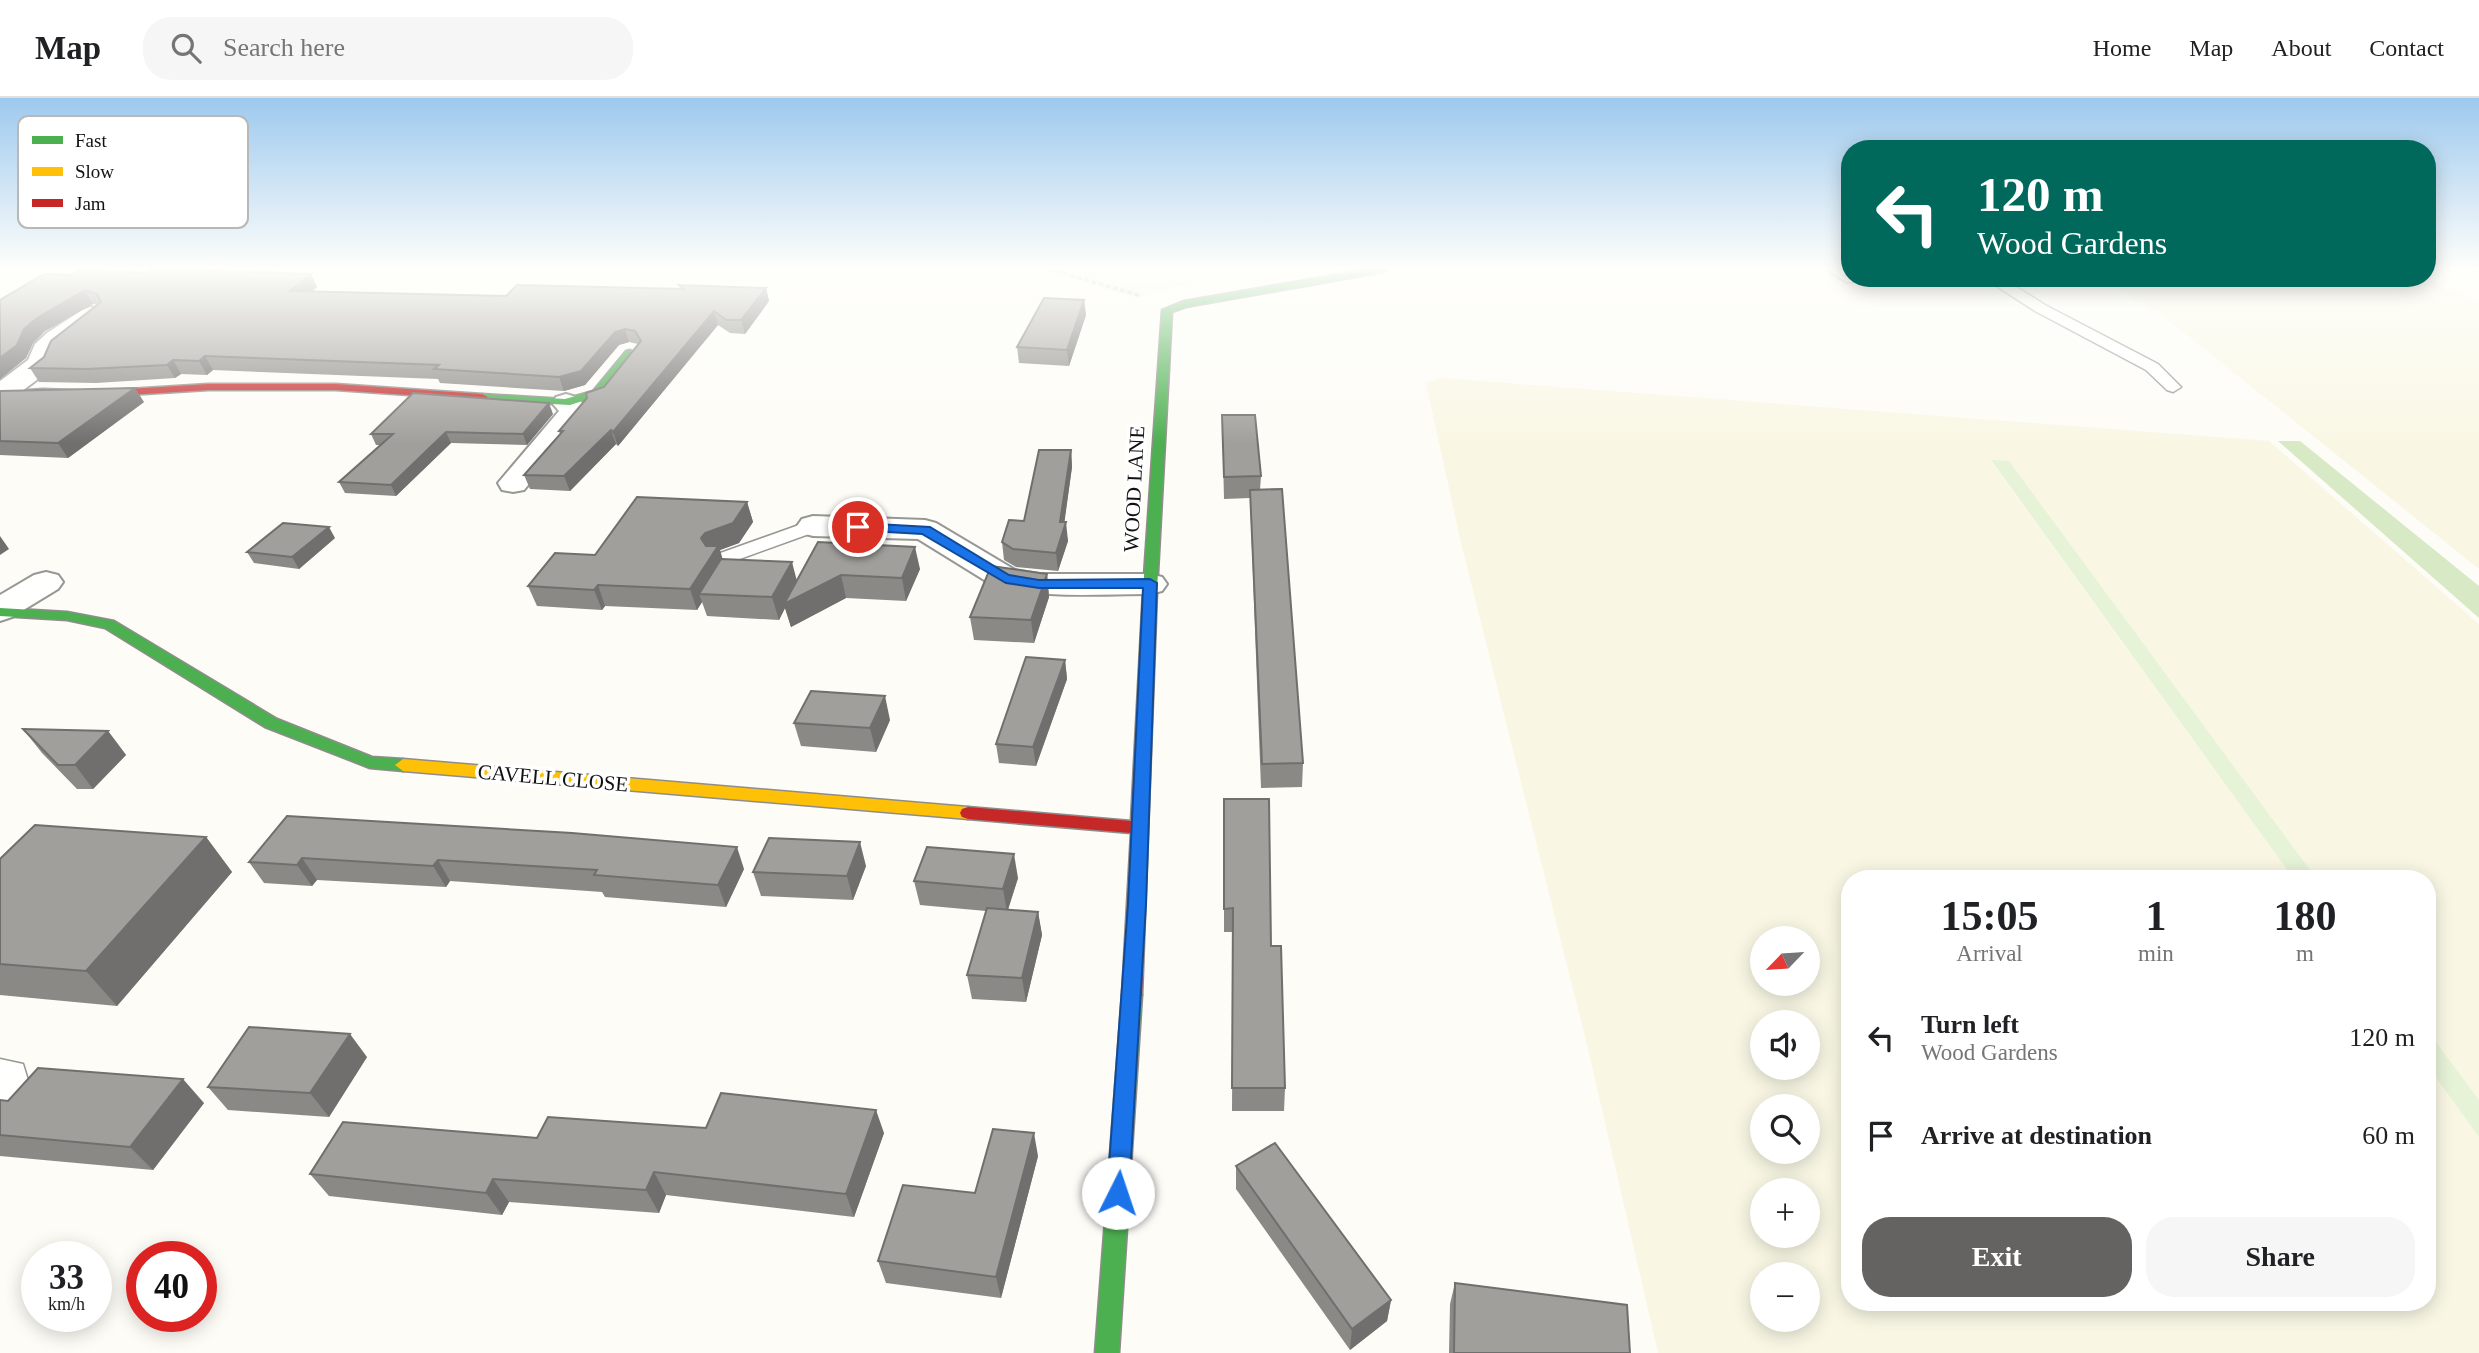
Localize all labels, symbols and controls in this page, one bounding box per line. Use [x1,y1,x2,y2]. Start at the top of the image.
search box [143,17,633,80]
icon: search [167,29,205,67]
text: Map [35,30,101,66]
text: Search here [223,33,345,62]
text: Home [2093,35,2151,61]
text: Map [2189,35,2233,61]
text: About [2271,35,2331,61]
text: Contact [2369,35,2444,61]
legend [18,116,248,228]
text: Fast [75,130,107,151]
text: Slow [75,161,114,182]
text: 120 m [1977,167,2104,222]
icon: left [1862,168,1953,259]
text: Jam [75,193,106,214]
text: Wood Gardens [1977,225,2167,261]
street label: WOOD LANE [1119,425,1149,553]
pin [828,497,888,557]
icon: arrive [839,508,877,546]
street label: CAVELL CLOSE [477,759,629,797]
text: 15:05 [1941,893,2039,939]
text: 1 [2145,893,2166,939]
text: 180 [2273,893,2336,939]
north arrow [1750,926,1820,996]
map controls [1750,926,1820,1332]
text: Arrival [1956,941,2023,966]
text: min [2138,941,2174,966]
text: m [2296,941,2314,966]
button: sound [1750,1010,1820,1080]
text: Turn left [1921,1010,2019,1039]
icon: left [1862,1019,1900,1057]
text: 120 m [2349,1023,2415,1052]
text: Wood Gardens [1921,1040,2058,1065]
button: search [1750,1094,1820,1164]
icon: arrive [1862,1117,1900,1155]
text: Arrive at destination [1921,1121,2152,1150]
text: 60 m [2362,1121,2415,1150]
position arrow [1081,1156,1155,1230]
button: + [1750,1178,1820,1248]
button: Exit [1862,1217,2132,1297]
button: Share [2146,1217,2415,1297]
speed limit sign: 40 [126,1241,217,1332]
text: 33 [49,1258,84,1297]
button: − [1750,1262,1820,1332]
text: km/h [48,1294,85,1314]

